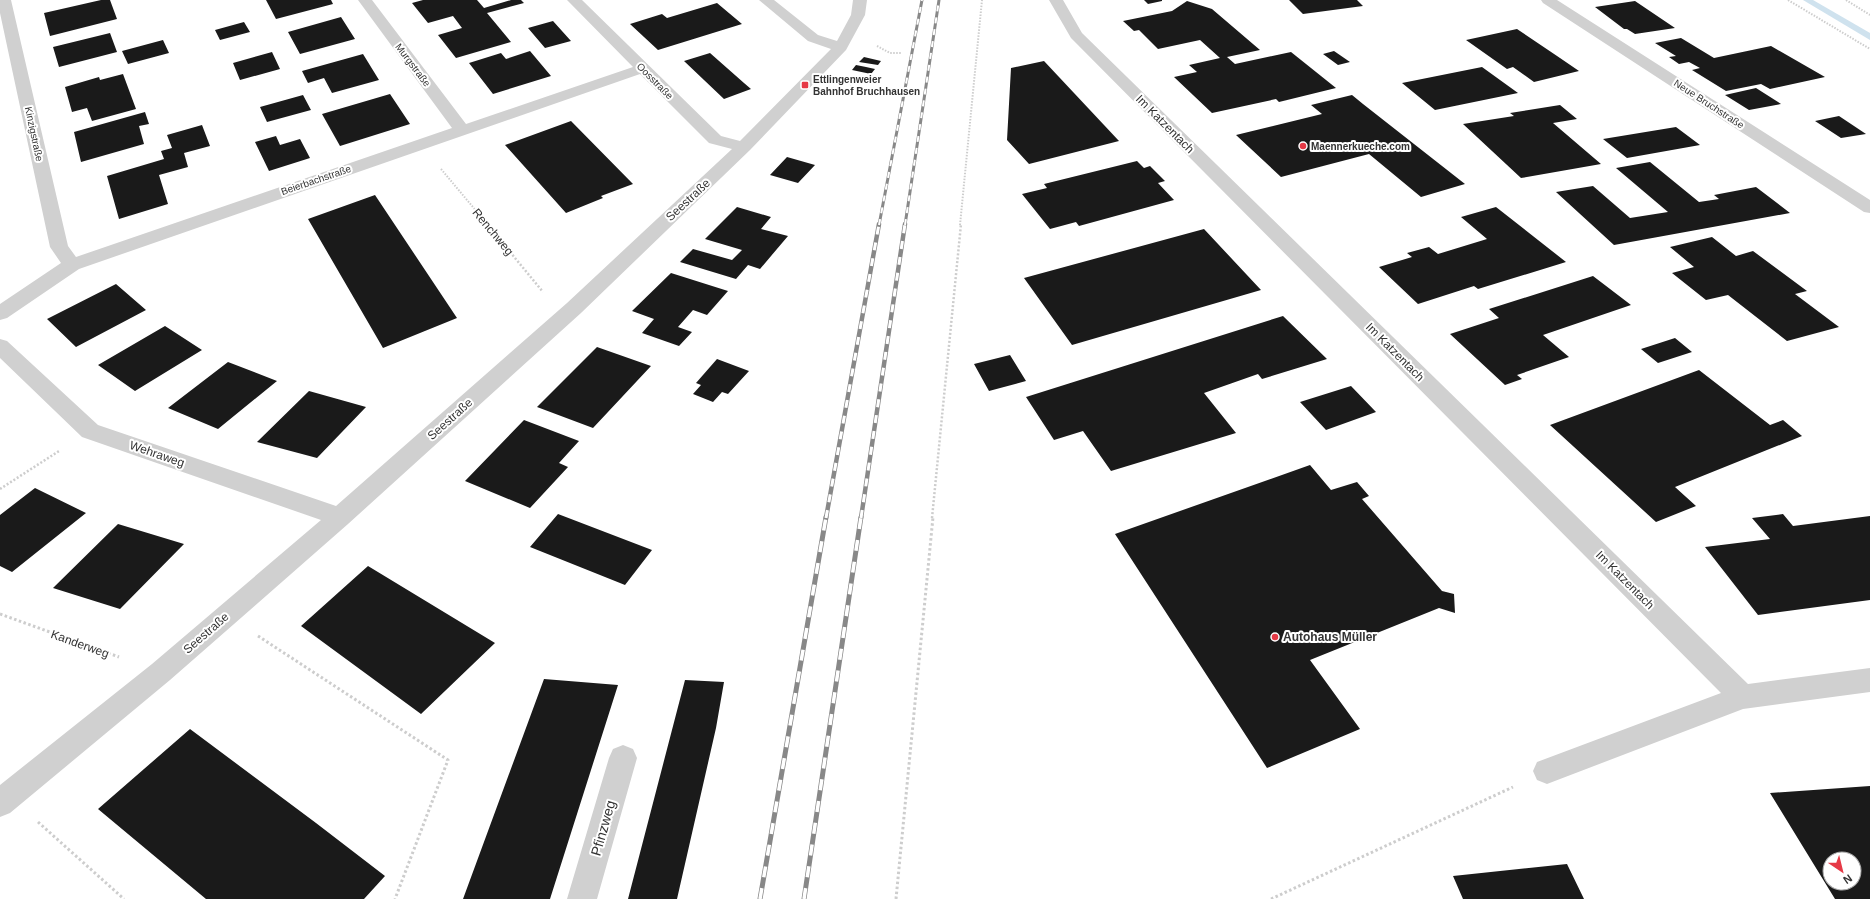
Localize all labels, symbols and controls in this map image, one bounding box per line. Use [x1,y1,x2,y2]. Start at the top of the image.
street label: Murgstraße [393,41,433,89]
street label: Oosstraße [635,61,676,102]
place label: Ettlingenweier Bahnhof Bruchhausen [813,74,920,97]
street label: Neue Bruchstraße [1672,77,1746,131]
marker: Ettlingenweier Bahnhof Bruchhausen [800,80,810,90]
street label: Im Katzentach [1133,92,1197,156]
street label: Kinzigstraße [23,106,45,163]
marker: Maennerkueche.com [1298,141,1308,151]
place label: Maennerkueche.com [1311,141,1410,152]
street label: Beierbachstraße [280,163,353,197]
street label: Seestraße [663,176,713,224]
street label: Renchweg [469,206,517,258]
street label: Im Katzentach [1363,320,1427,384]
street label: Seestraße [425,395,475,443]
street label: Wehraweg [128,438,186,470]
street label: Im Katzentach [1593,548,1657,612]
street label: Seestraße [181,609,232,656]
street label: Kanderweg [49,627,111,661]
place label: Autohaus Müller [1283,630,1377,644]
marker: Autohaus Müller [1270,632,1280,642]
street label: Pfinzweg [587,798,619,858]
north arrow [1822,851,1862,891]
text: N [1841,872,1854,886]

